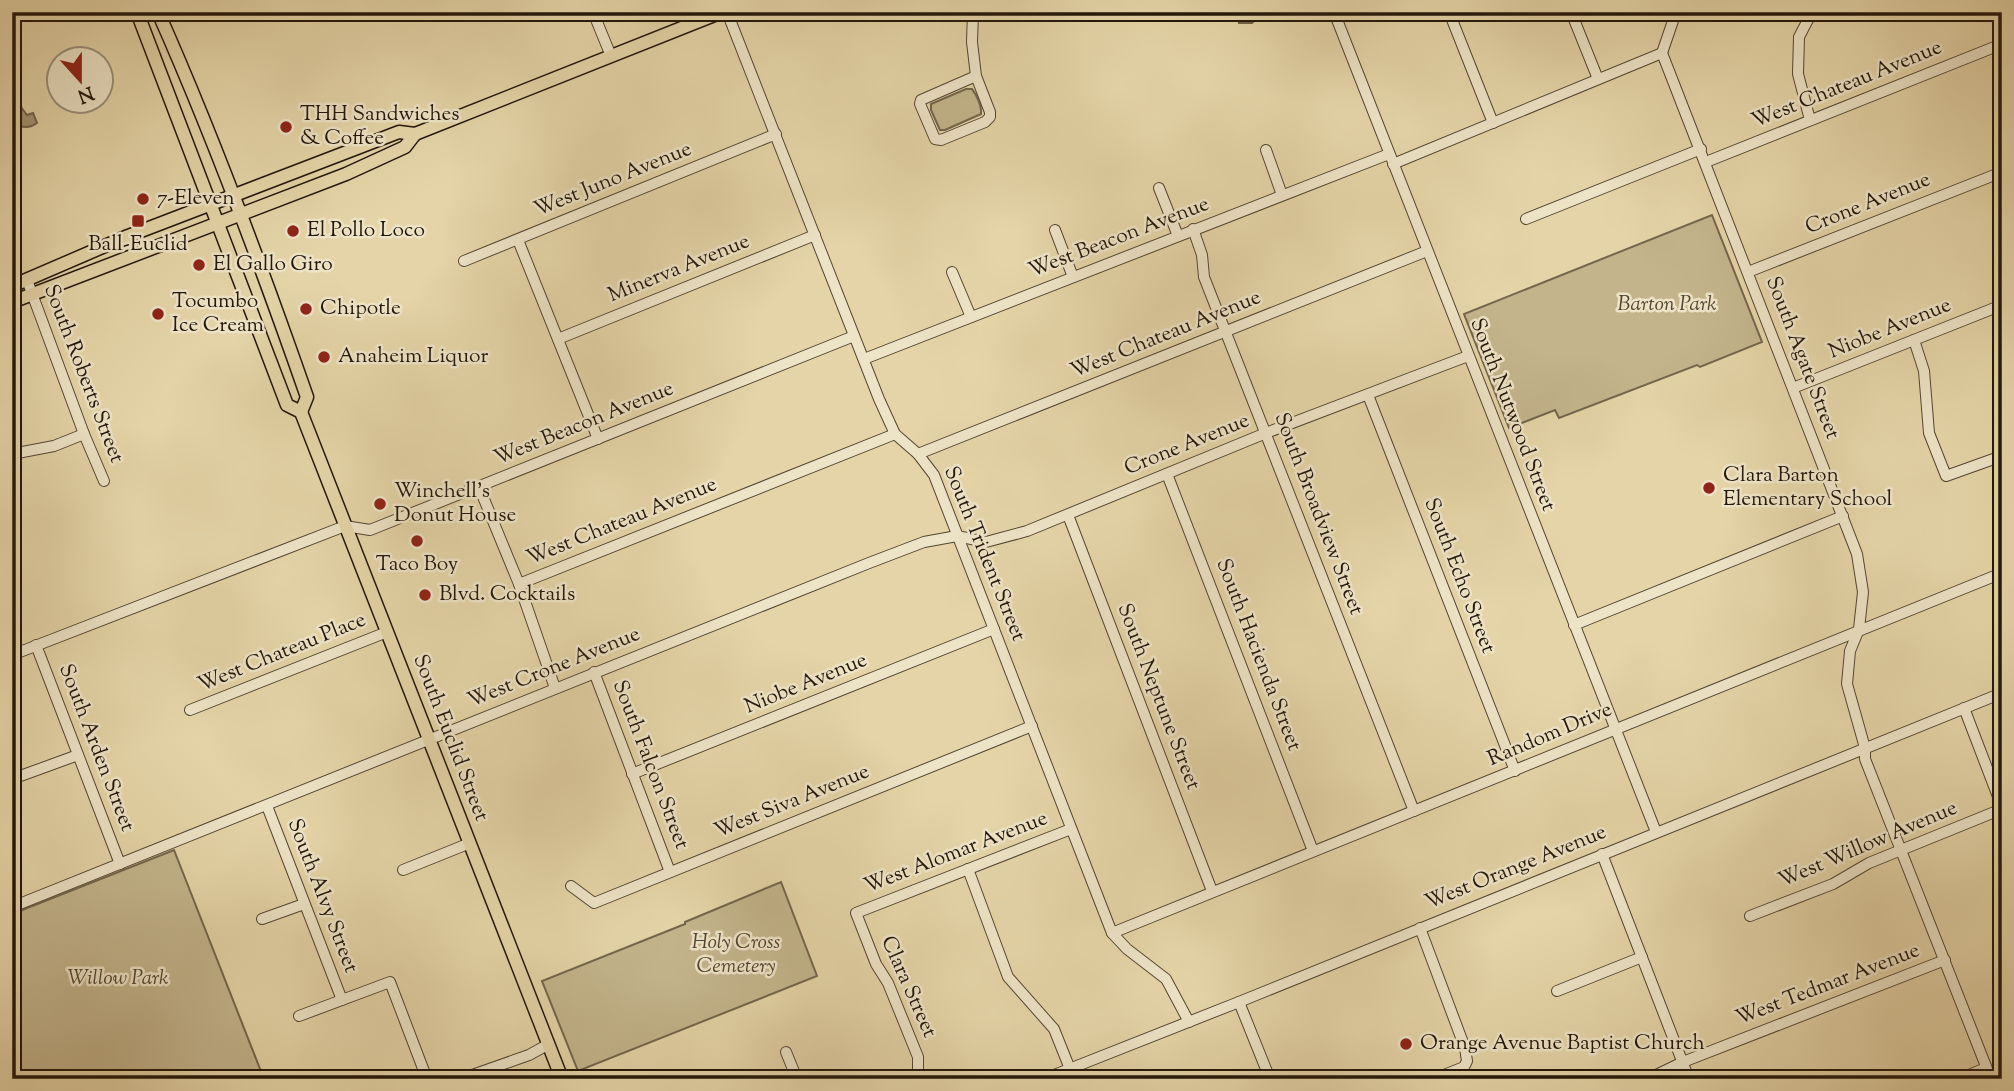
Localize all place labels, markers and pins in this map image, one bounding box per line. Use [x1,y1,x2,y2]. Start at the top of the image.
place label: THH Sandwiches & Coffee [300,100,460,154]
marker: THH Sandwiches & Coffee [278,119,294,135]
place label: 7-Eleven [157,184,235,214]
marker: 7-Eleven [135,191,151,207]
marker: Ball-Euclid [130,213,146,229]
place label: El Pollo Loco [307,216,425,246]
marker: El Pollo Loco [285,223,301,239]
place label: Ball-Euclid [88,230,188,260]
place label: El Gallo Giro [213,250,333,280]
marker: El Gallo Giro [191,257,207,273]
place label: Tocumbo Ice Cream [172,287,264,341]
place label: Chipotle [320,294,401,324]
marker: Chipotle [298,301,314,317]
marker: Tocumbo Ice Cream [150,306,166,322]
place label: Anaheim Liquor [338,342,488,372]
marker: Anaheim Liquor [316,349,332,365]
place label: Clara Barton Elementary School [1723,461,1893,515]
place label: Winchell's Donut House [394,477,516,531]
marker: Clara Barton Elementary School [1701,480,1717,496]
marker: Winchell's Donut House [372,496,388,512]
marker: Taco Boy [409,533,425,549]
place label: Taco Boy [376,550,459,580]
place label: Blvd. Cocktails [439,580,575,610]
marker: Blvd. Cocktails [417,587,433,603]
place label: Orange Avenue Baptist Church [1420,1029,1705,1059]
marker: Orange Avenue Baptist Church [1398,1036,1414,1052]

